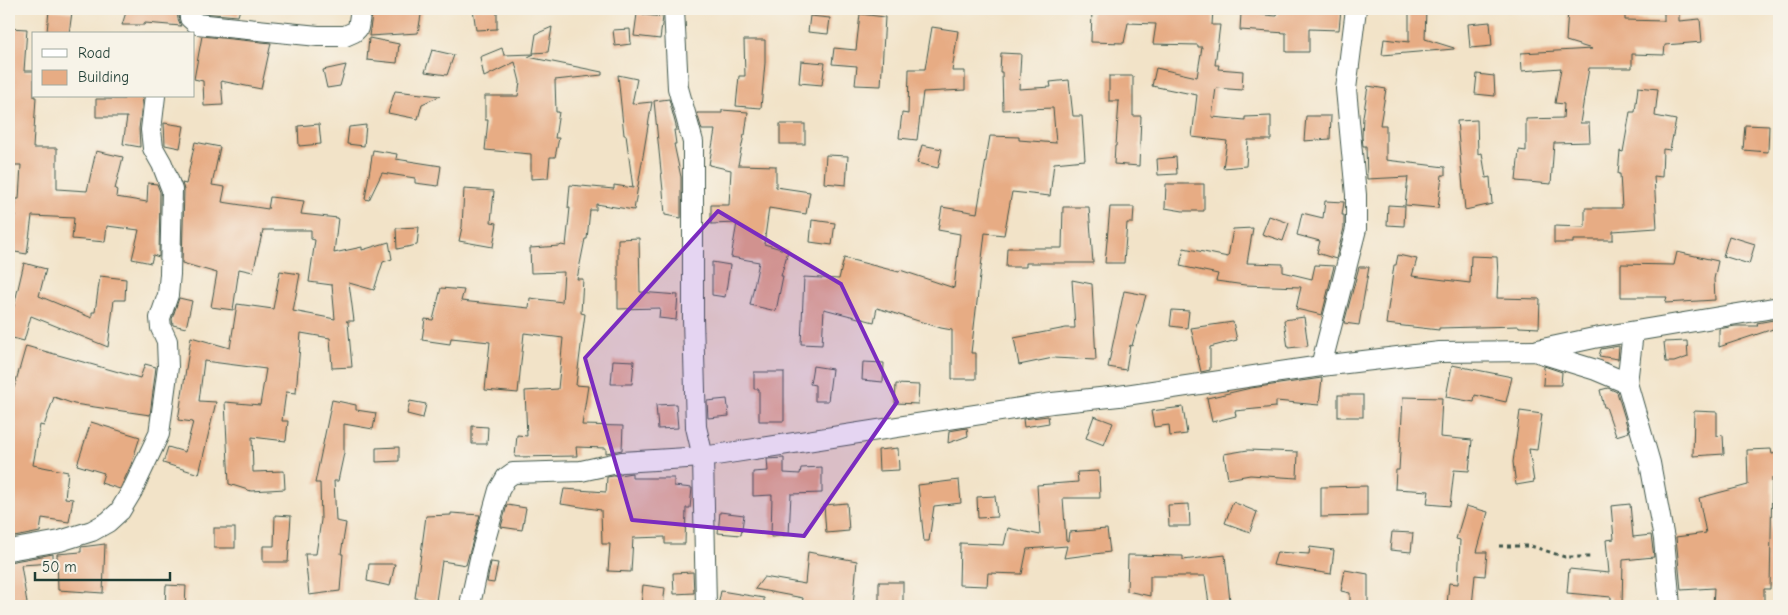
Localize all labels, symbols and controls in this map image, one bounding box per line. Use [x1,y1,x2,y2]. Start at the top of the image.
legend [32,32,195,98]
text: Road [78,44,110,62]
text: Building [78,68,129,86]
scale bar [35,550,170,582]
text: 50 m [42,558,77,576]

